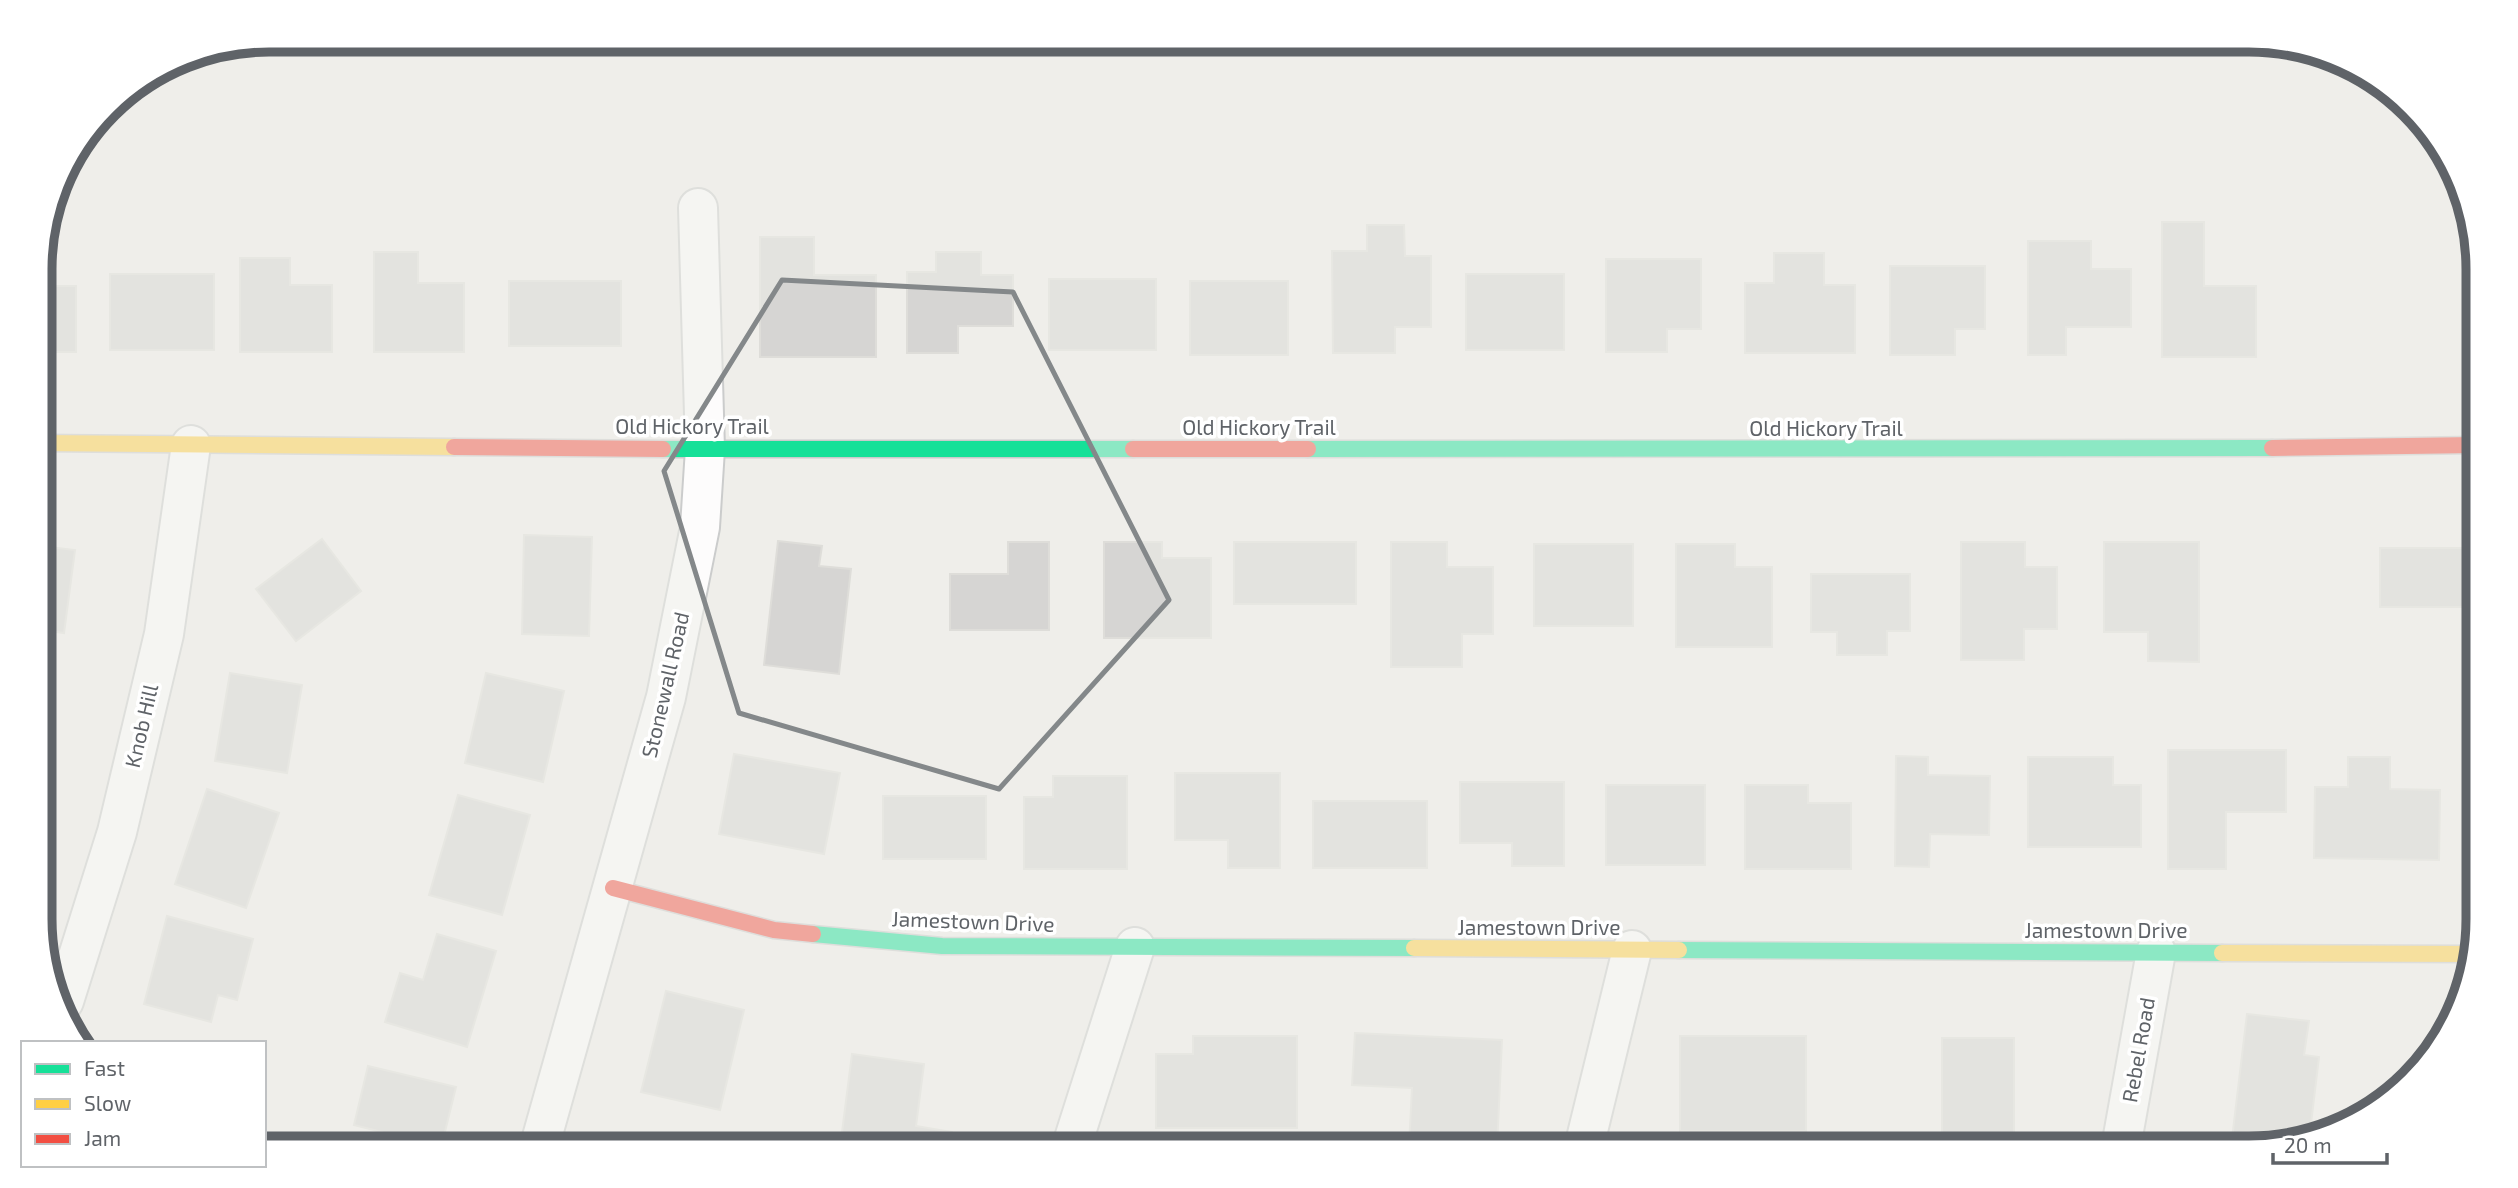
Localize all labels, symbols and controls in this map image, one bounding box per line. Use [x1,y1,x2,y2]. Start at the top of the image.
street label: Old Hickory Trail [615,413,770,438]
street label: Old Hickory Trail [1182,414,1337,439]
street label: Old Hickory Trail [1749,415,1904,440]
street label: Stonewall Road [636,609,693,760]
street label: Knob Hill [119,681,162,770]
street label: Jamestown Drive [891,905,1055,936]
street label: Jamestown Drive [1458,914,1620,939]
street label: Jamestown Drive [2025,917,2187,942]
street label: Rebel Road [2116,995,2159,1104]
legend [21,1041,266,1167]
text: Fast [84,1055,125,1080]
text: Slow [84,1090,131,1115]
scale bar [2273,1122,2387,1166]
text: Jam [84,1125,121,1150]
text: 20 m [2284,1132,2332,1157]

